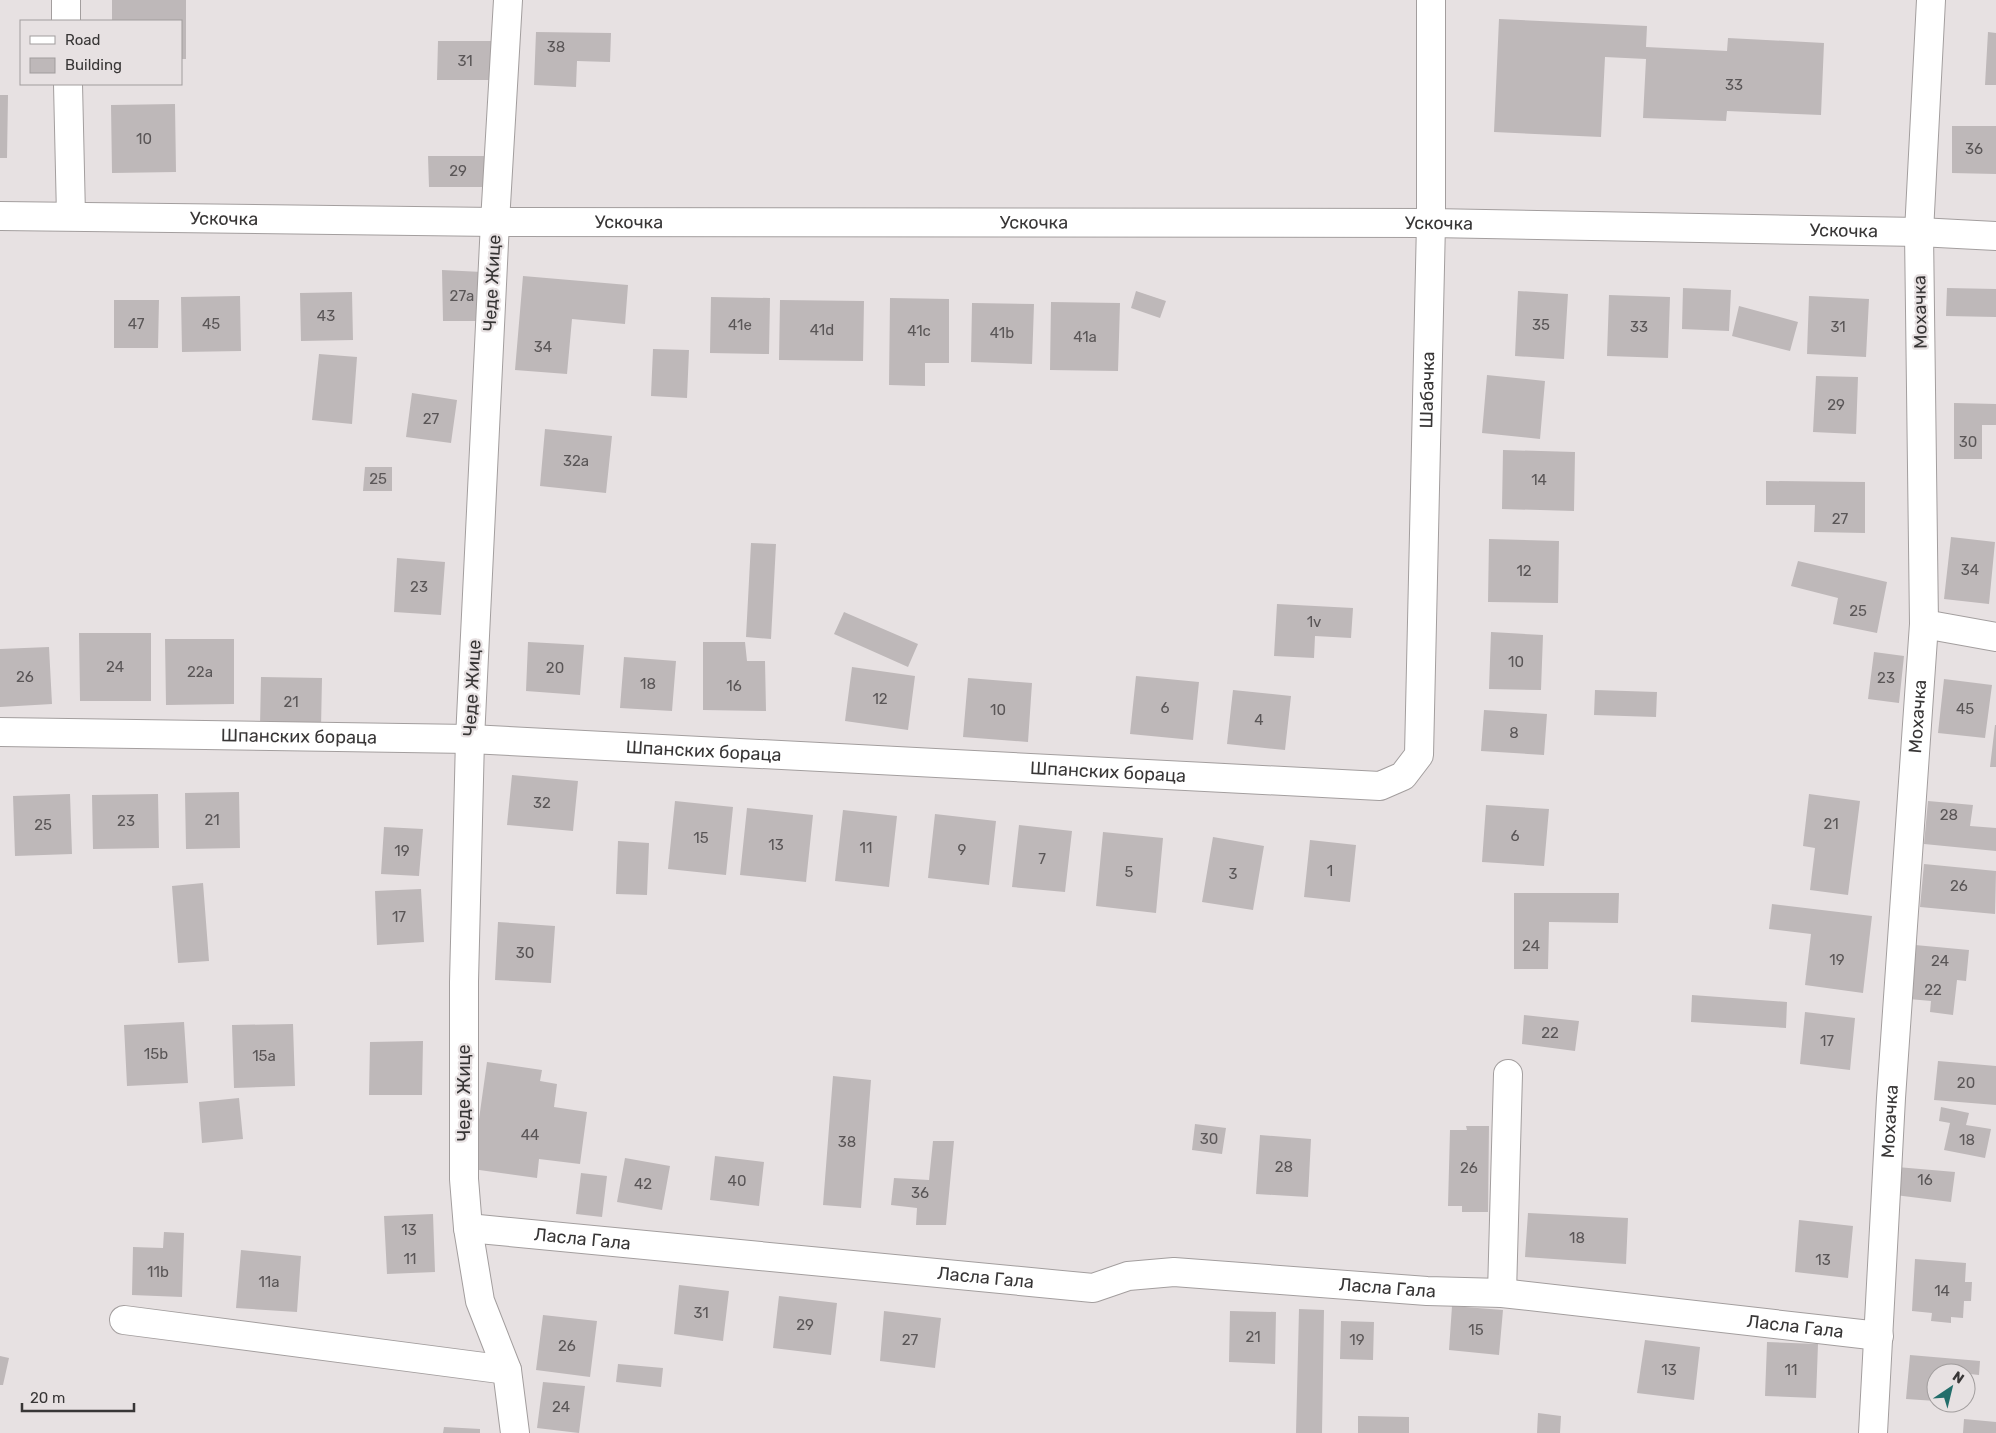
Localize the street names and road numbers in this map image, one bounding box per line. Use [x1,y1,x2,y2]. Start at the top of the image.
street label: Ускочка [190,207,258,230]
street label: Ускочка [595,211,663,233]
street label: Ускочка [1000,212,1068,234]
street label: Ускочка [1405,212,1473,235]
street label: Ускочка [1810,219,1878,242]
street label: Чеде Жице [478,234,506,332]
street label: Мохачка [1908,275,1932,349]
street label: Шабачка [1415,351,1439,429]
street label: Чеде Жице [458,639,486,737]
street label: Мохачка [1904,679,1931,754]
street label: Шпанских бораца [221,724,377,749]
street label: Шпанских бораца [625,736,782,766]
street label: Шпанских бораца [1030,757,1187,787]
street label: Чеде Жице [453,1044,475,1142]
street label: Мохачка [1877,1084,1903,1159]
street label: Ласла Гала [533,1223,632,1255]
street label: Ласла Гала [936,1262,1035,1293]
street label: Ласла Гала [1338,1273,1436,1302]
street label: Ласла Гала [1746,1310,1845,1343]

